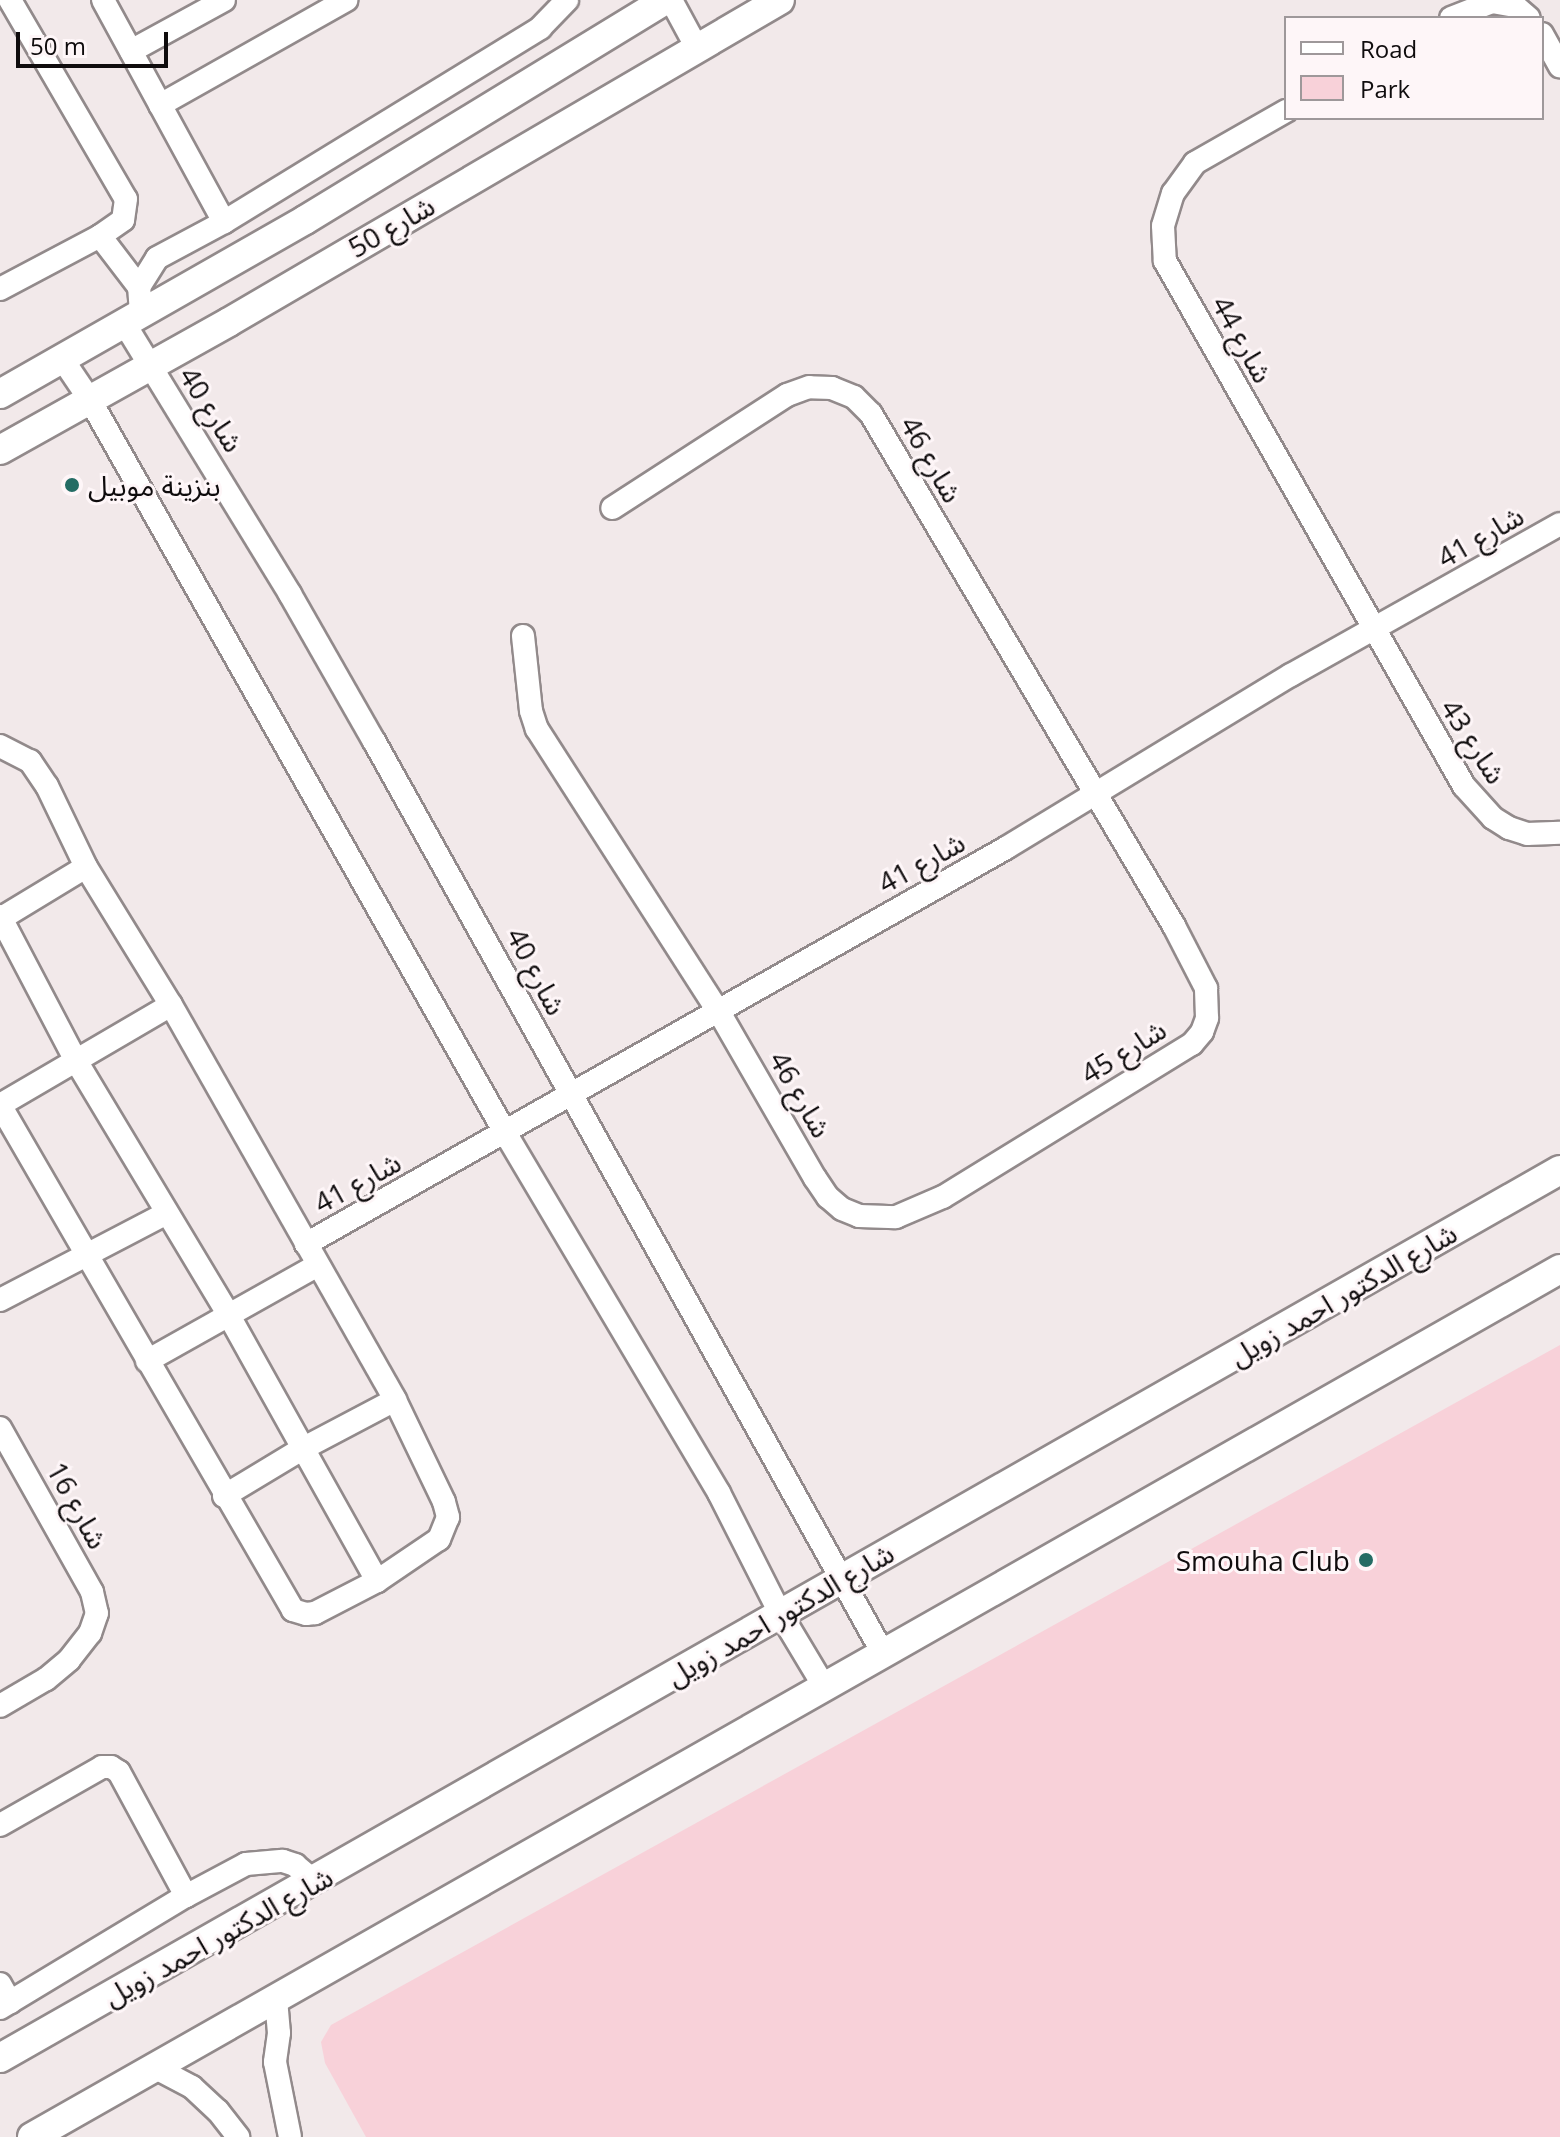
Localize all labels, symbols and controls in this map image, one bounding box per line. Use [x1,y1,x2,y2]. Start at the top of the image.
scale bar [20,16,172,66]
legend [1284,16,1544,120]
text: 50 m [30,29,86,62]
text: Road [1360,32,1417,65]
text: Park [1360,72,1410,105]
street label: شارع 50 [342,188,440,264]
street label: شارع 44 [1206,290,1280,388]
street label: شارع 40 [173,360,251,458]
street label: شارع 46 [894,410,970,508]
place label: بنزينة موبيل [88,468,221,502]
marker: بنزينة موبيل [63,476,81,494]
street label: شارع 41 [1431,498,1529,574]
street label: شارع 43 [1434,692,1514,790]
street label: شارع 41 [872,825,970,899]
street label: شارع 40 [500,922,574,1020]
street label: شارع 45 [1074,1012,1172,1090]
street label: شارع 46 [763,1045,839,1143]
street label: شارع 41 [308,1145,406,1219]
street label: شارع الدكتور احمد زويل [1224,1215,1462,1373]
street label: شارع 16 [41,1456,115,1554]
street label: شارع الدكتور احمد زويل [661,1535,899,1693]
place label: Smouha Club [1176,1543,1350,1577]
marker: Smouha Club [1357,1551,1375,1569]
street label: شارع الدكتور احمد زويل [98,1859,338,2013]

